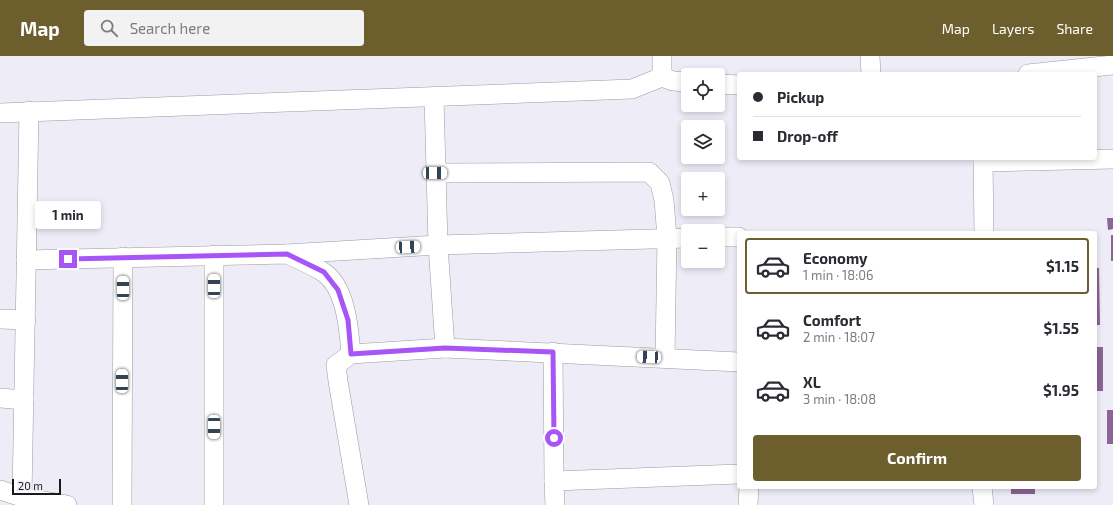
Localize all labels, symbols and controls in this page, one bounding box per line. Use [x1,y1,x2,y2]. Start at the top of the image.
search box [84,10,364,46]
text: Map [20,17,60,40]
icon: search [98,17,120,39]
text: Search here [130,19,210,37]
text: Map [942,20,970,37]
text: Layers [992,20,1034,37]
text: Share [1056,20,1093,37]
map controls [681,68,725,268]
button: locate [681,68,725,112]
text: Pickup [777,88,824,106]
button: layers [681,120,725,164]
text: Drop-off [777,127,838,145]
car [423,167,447,179]
button: + [681,172,725,216]
callout: 1 min [35,201,101,229]
text: 1 min [52,207,84,223]
button: − [681,224,725,268]
car [396,240,420,254]
icon: car [755,248,791,284]
text: Economy [803,249,868,267]
route end [59,250,77,268]
text: $1.15 [1046,257,1079,275]
text: 1 min · 18:06 [803,267,874,283]
car [208,274,220,298]
car [117,276,129,300]
icon: car [755,310,791,346]
text: Comfort [803,311,861,329]
text: $1.55 [1044,319,1079,337]
text: 2 min · 18:07 [803,329,875,345]
car [637,350,661,364]
car [116,369,128,393]
icon: car [755,372,791,408]
text: XL [803,373,821,391]
text: $1.95 [1043,381,1079,399]
text: 3 min · 18:08 [803,391,876,407]
car [208,415,220,439]
route start [545,429,563,447]
button: Confirm [753,435,1081,481]
scale bar [12,477,61,496]
text: 20 m [18,479,43,492]

